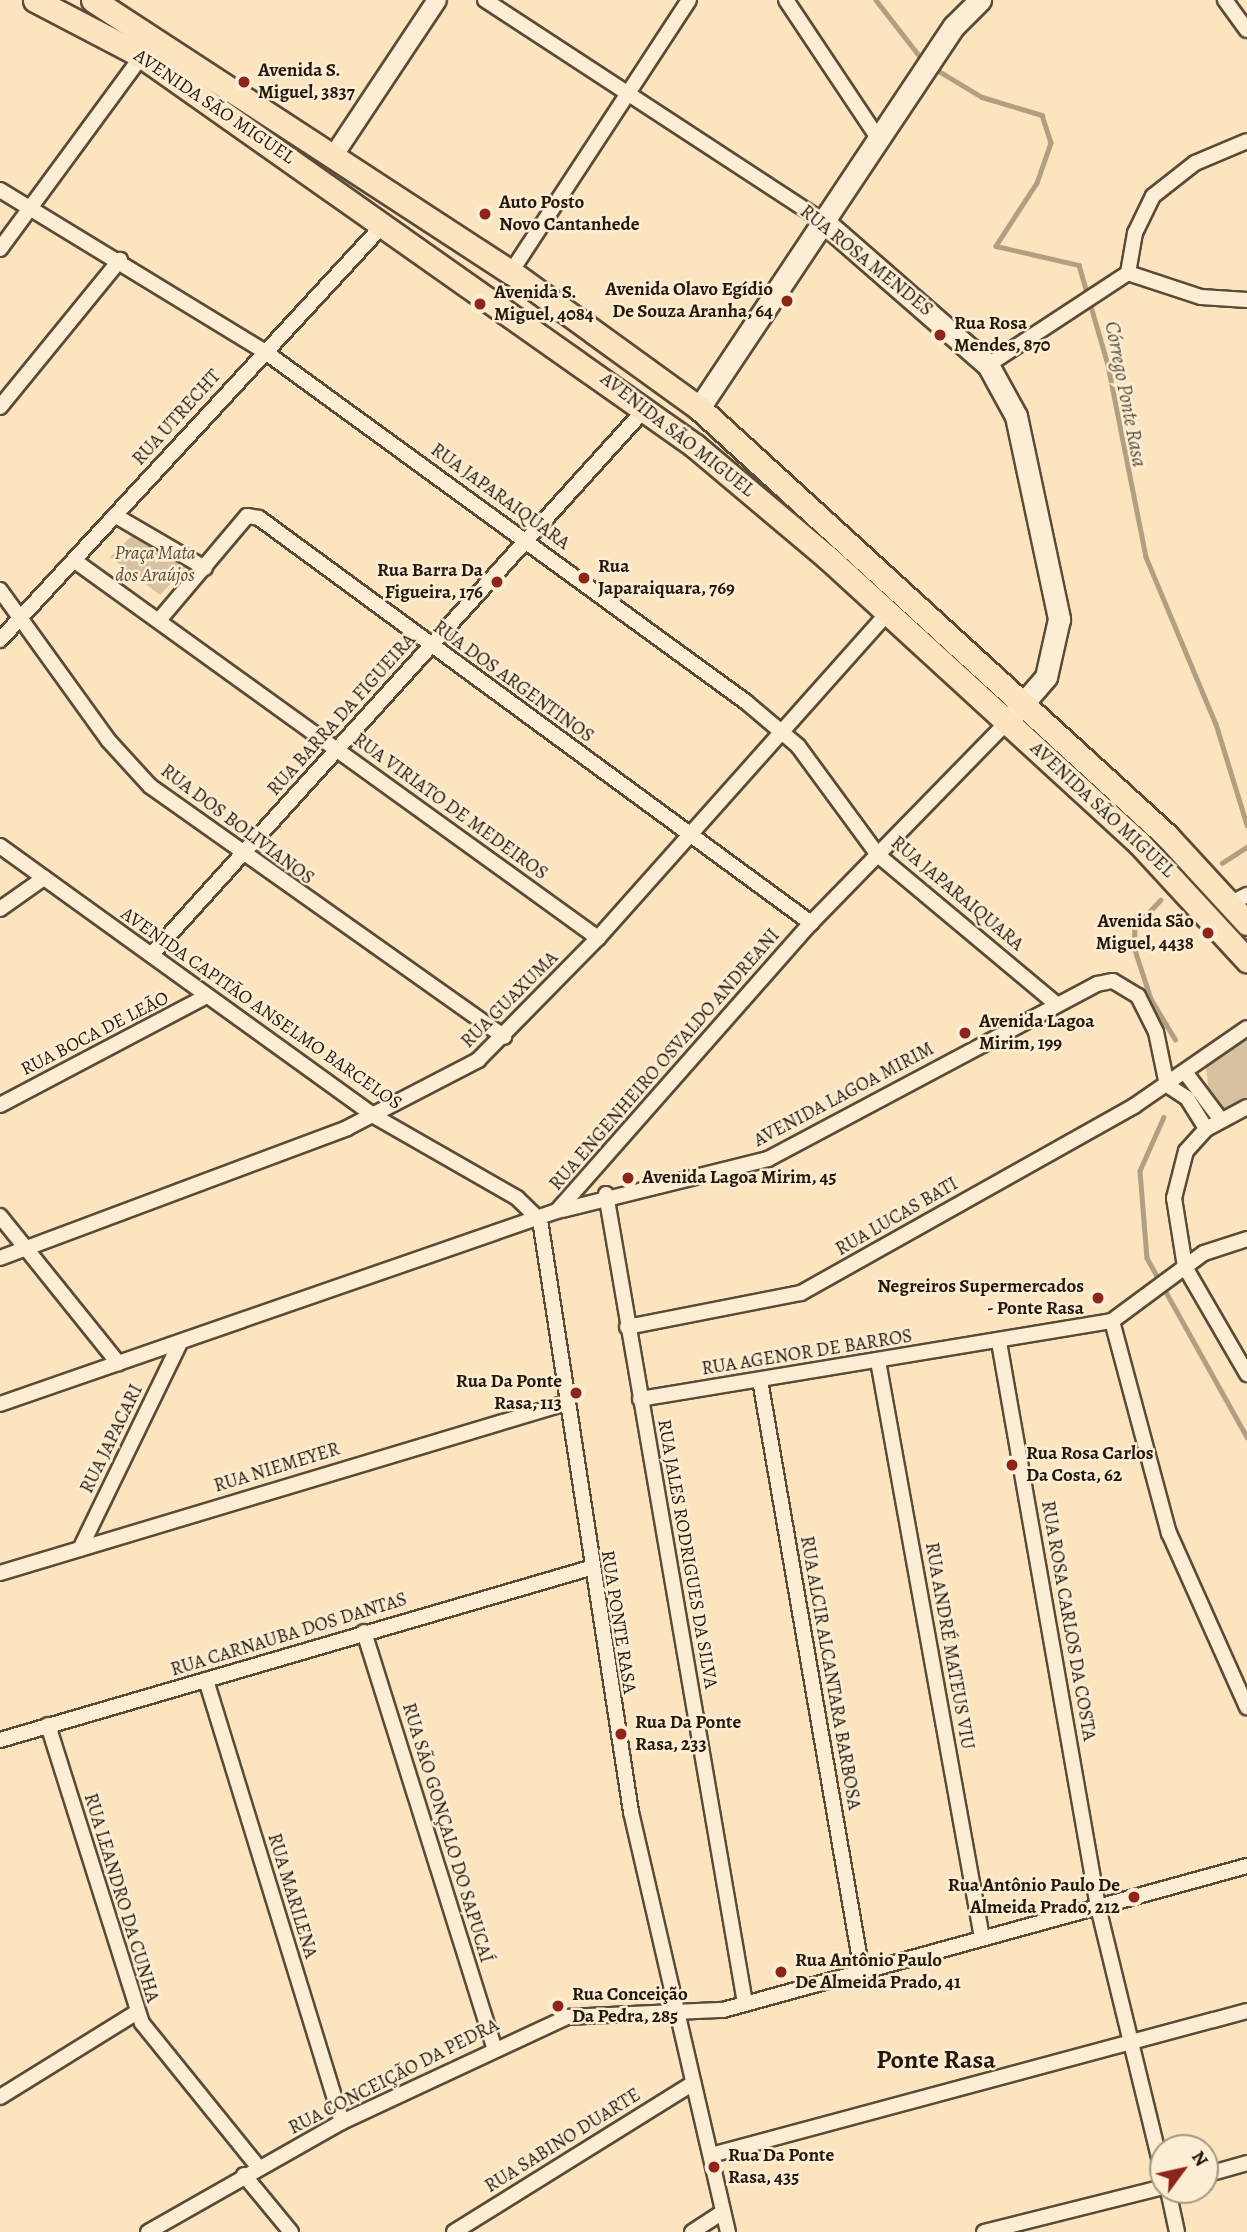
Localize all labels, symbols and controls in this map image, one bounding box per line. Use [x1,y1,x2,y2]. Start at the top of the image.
street label: AVENIDA SÃO MIGUEL [129,45,299,169]
place label: Avenida S. Miguel, 3837 [258,60,355,104]
marker: Avenida S. Miguel, 3837 [236,74,252,90]
place label: Auto Posto Novo Cantanhede [499,192,640,236]
street label: RUA ROSA MENDES [795,201,937,321]
marker: Auto Posto Novo Cantanhede [477,206,493,222]
place label: Avenida Olavo Egídio De Souza Aranha, 64 [605,279,773,323]
place label: Avenida S. Miguel, 4084 [494,282,594,326]
marker: Avenida Olavo Egídio De Souza Aranha, 64 [779,293,795,309]
marker: Avenida S. Miguel, 4084 [472,296,488,312]
place label: Rua Rosa Mendes, 870 [954,313,1051,357]
water label: Córrego Ponte Rasa [1100,319,1152,469]
marker: Rua Rosa Mendes, 870 [932,327,948,343]
street label: RUA UTRECHT [128,365,226,471]
street label: AVENIDA SÃO MIGUEL [596,368,758,502]
street label: RUA JAPARAIQUARA [426,439,574,555]
park label: Praça Mata dos Araújos [114,543,196,587]
place label: Rua Japaraiquara, 769 [598,556,735,600]
place label: Rua Barra Da Figueira, 176 [377,560,483,604]
marker: Rua Japaraiquara, 769 [576,570,592,586]
marker: Rua Barra Da Figueira, 176 [489,574,505,590]
street label: RUA DOS ARGENTINOS [428,616,598,748]
street label: RUA BARRA DA FIGUEIRA [263,629,421,801]
street label: RUA VIRIATO DE MEDEIROS [348,729,552,885]
street label: AVENIDA SÃO MIGUEL [1025,737,1179,883]
street label: RUA DOS BOLIVIANOS [156,760,318,890]
street label: RUA JAPARAIQUARA [886,832,1028,956]
street label: AVENIDA CAPITÃO ANSELMO BARCELOS [116,903,406,1115]
place label: Avenida São Miguel, 4438 [1095,911,1194,955]
street label: RUA ENGENHEIRO OSVALDO ANDREANI [545,925,785,1195]
marker: Avenida São Miguel, 4438 [1200,925,1216,941]
street label: RUA GUAXUMA [457,947,563,1053]
street label: RUA BOCA DE LEÃO [17,987,173,1081]
place label: Avenida Lagoa Mirim, 199 [979,1011,1095,1055]
marker: Avenida Lagoa Mirim, 199 [957,1025,973,1041]
street label: AVENIDA LAGOA MIRIM [750,1038,938,1152]
place label: Avenida Lagoa Mirim, 45 [642,1167,837,1189]
marker: Avenida Lagoa Mirim, 45 [620,1170,636,1186]
street label: RUA LUCAS BATI [832,1173,962,1261]
place label: Negreiros Supermercados - Ponte Rasa [877,1276,1084,1320]
marker: Negreiros Supermercados - Ponte Rasa [1090,1290,1106,1306]
street label: RUA AGENOR DE BARROS [700,1325,914,1381]
place label: Rua Da Ponte Rasa, 113 [456,1371,562,1415]
street label: RUA JAPACARI [76,1381,148,1497]
marker: Rua Da Ponte Rasa, 113 [568,1385,584,1401]
street label: RUA JALES RODRIGUES DA SILVA [652,1418,722,1690]
street label: RUA NIEMEYER [211,1438,343,1498]
place label: Rua Rosa Carlos Da Costa, 62 [1026,1443,1153,1487]
marker: Rua Rosa Carlos Da Costa, 62 [1004,1457,1020,1473]
street label: RUA ROSA CARLOS DA COSTA [1036,1499,1100,1743]
street label: RUA ALCIR ALCANTARA BARBOSA [795,1534,865,1812]
street label: RUA ANDRÉ MATEUS VIU [920,1541,978,1751]
street label: RUA PONTE RASA [595,1549,641,1695]
street label: RUA CARNAUBA DOS DANTAS [168,1588,410,1682]
street label: RUA SÃO GONÇALO DO SAPUCAÍ [397,1700,497,1966]
place label: Rua Da Ponte Rasa, 233 [635,1712,741,1756]
marker: Rua Da Ponte Rasa, 233 [613,1726,629,1742]
street label: RUA LEANDRO DA CUNHA [78,1791,164,2005]
street label: RUA MARILENA [262,1831,322,1961]
place label: Rua Antônio Paulo De Almeida Prado, 212 [948,1875,1120,1919]
marker: Rua Antônio Paulo De Almeida Prado, 212 [1126,1889,1142,1905]
place label: Rua Antônio Paulo De Almeida Prado, 41 [795,1950,961,1994]
marker: Rua Antônio Paulo De Almeida Prado, 41 [773,1964,789,1980]
place label: Rua Conceição Da Pedra, 285 [572,1984,688,2028]
marker: Rua Conceição Da Pedra, 285 [550,1998,566,2014]
street label: RUA CONCEIÇÃO DA PEDRA [285,2014,503,2140]
district label: Ponte Rasa [876,2044,996,2076]
street label: RUA SABINO DUARTE [481,2084,645,2198]
north arrow [1149,2134,1219,2204]
place label: Rua Da Ponte Rasa, 435 [728,2145,834,2189]
text: N [1185,2146,1215,2172]
marker: Rua Da Ponte Rasa, 435 [706,2159,722,2175]

